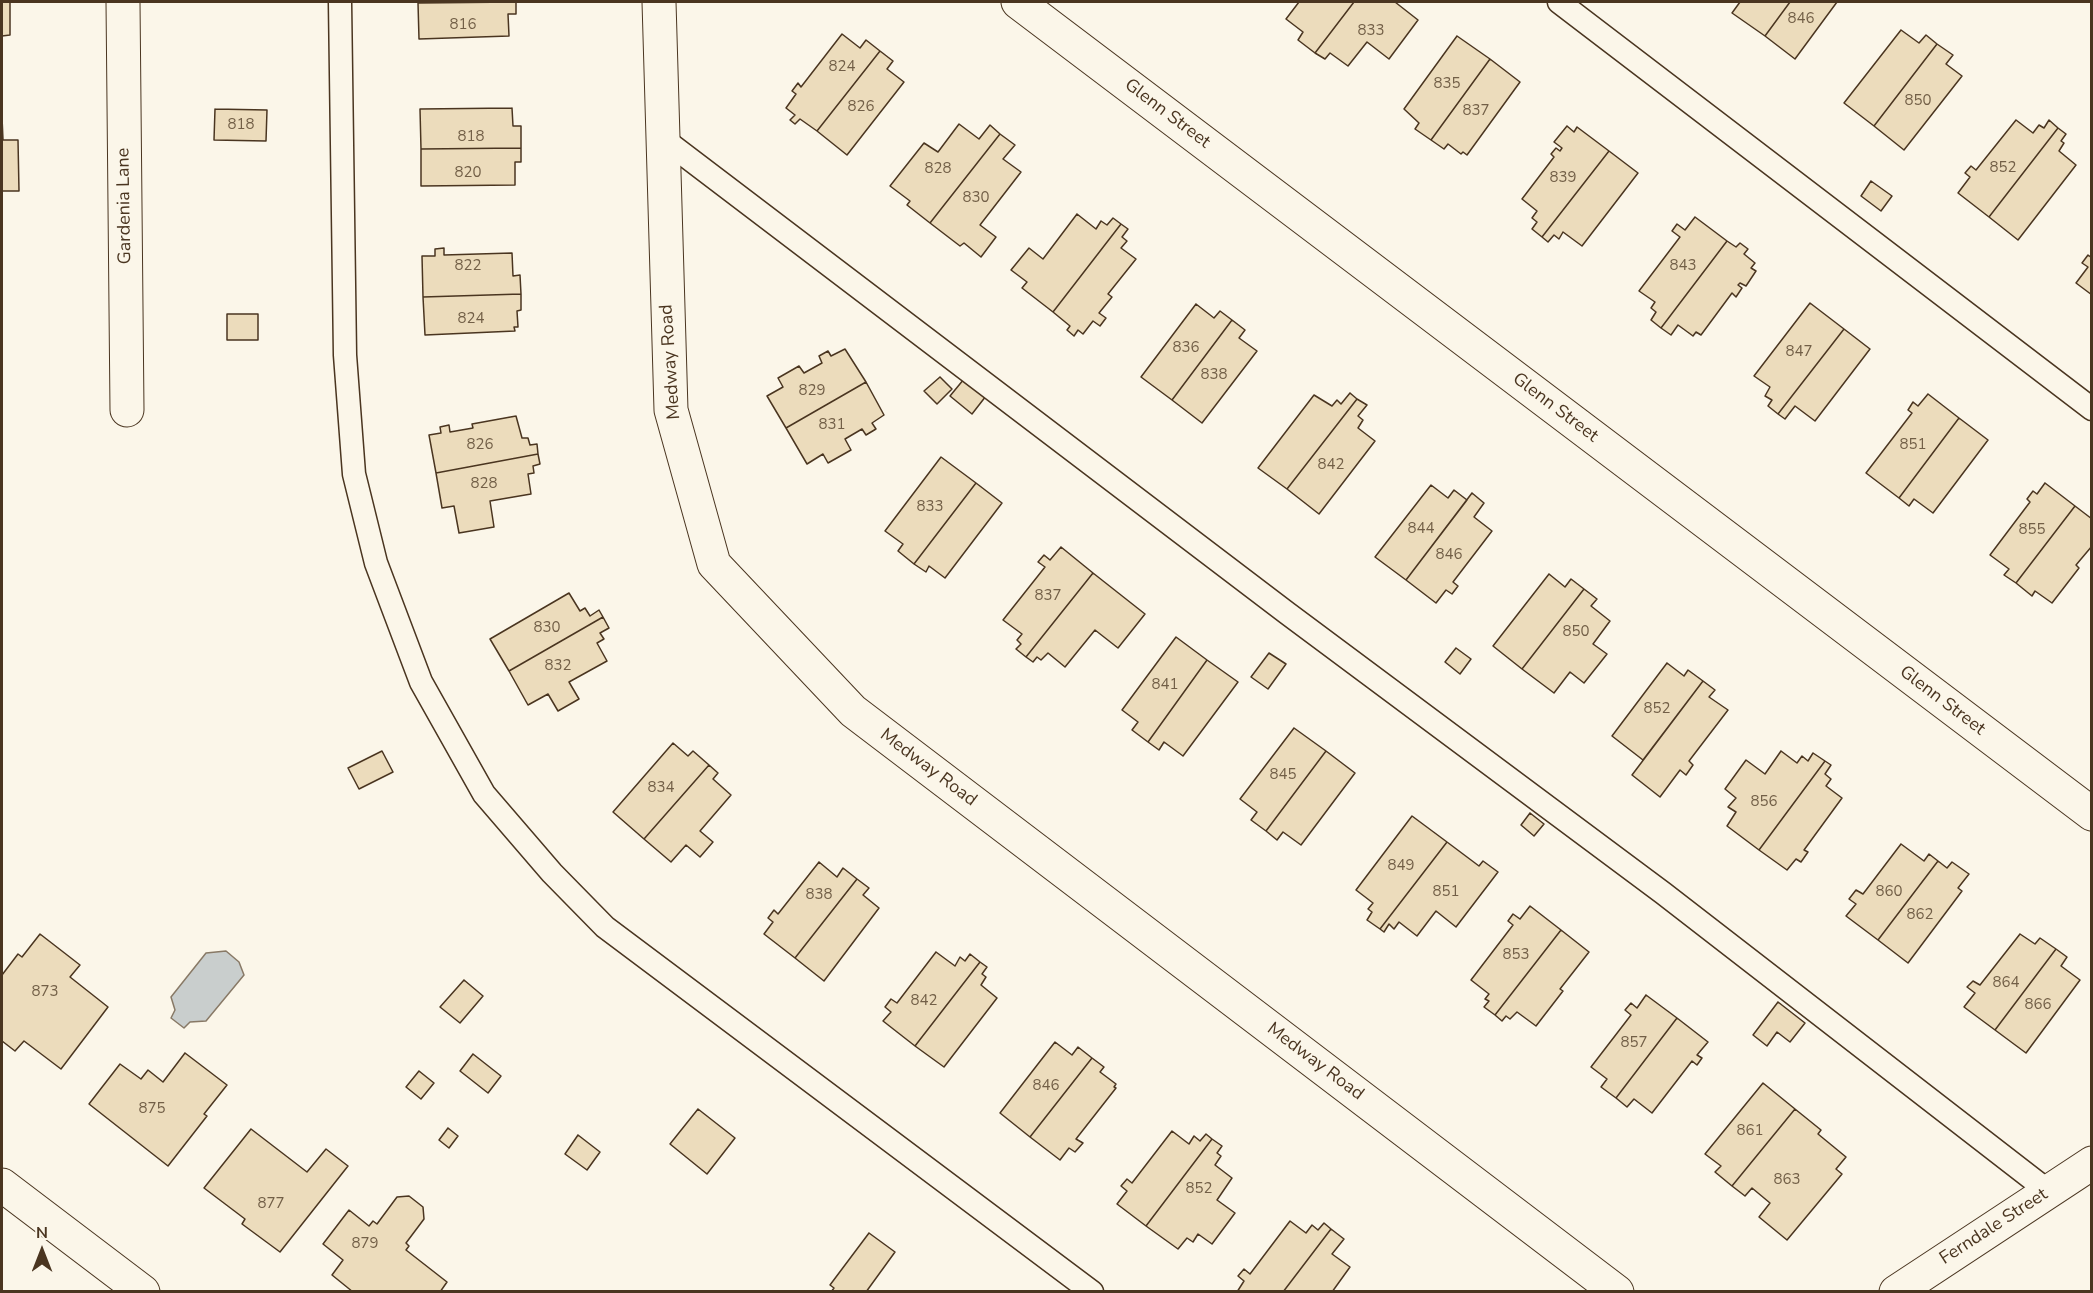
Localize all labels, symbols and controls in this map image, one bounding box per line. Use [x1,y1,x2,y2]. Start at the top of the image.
house number: 846 [1788,10,1814,28]
house number: 816 [450,16,476,34]
house number: 833 [1358,22,1384,40]
house number: 824 [829,58,855,76]
street label: Glenn Street [1120,75,1214,153]
house number: 835 [1434,75,1460,93]
house number: 850 [1905,92,1931,110]
house number: 826 [848,98,874,116]
house number: 837 [1463,102,1489,120]
house number: 818 [228,116,254,134]
house number: 818 [458,128,484,146]
street label: Gardenia Lane [113,147,137,265]
house number: 852 [1990,159,2016,177]
house number: 828 [925,160,951,178]
house number: 820 [455,164,481,182]
house number: 839 [1550,169,1576,187]
house number: 830 [963,189,989,207]
house number: 822 [455,257,481,275]
house number: 843 [1670,257,1696,275]
street label: Medway Road [656,304,686,420]
house number: 824 [458,310,484,328]
house number: 836 [1173,339,1199,357]
house number: 847 [1786,343,1812,361]
house number: 838 [1201,366,1227,384]
street label: Glenn Street [1508,369,1602,447]
house number: 829 [799,382,825,400]
house number: 831 [819,416,845,434]
house number: 826 [467,436,493,454]
house number: 851 [1900,436,1926,454]
house number: 842 [1318,456,1344,474]
house number: 828 [471,475,497,493]
house number: 833 [917,498,943,516]
house number: 844 [1408,520,1434,538]
house number: 855 [2019,521,2045,539]
house number: 846 [1436,546,1462,564]
house number: 837 [1035,587,1061,605]
house number: 830 [534,619,560,637]
house number: 850 [1563,623,1589,641]
house number: 832 [545,657,571,675]
street label: Glenn Street [1895,662,1989,740]
house number: 841 [1152,676,1178,694]
house number: 852 [1644,700,1670,718]
street label: Medway Road [875,725,981,811]
house number: 845 [1270,766,1296,784]
house number: 834 [648,779,674,797]
house number: 856 [1751,793,1777,811]
house number: 849 [1388,857,1414,875]
house number: 851 [1433,883,1459,901]
house number: 860 [1876,883,1902,901]
house number: 838 [806,886,832,904]
house number: 862 [1907,906,1933,924]
house number: 853 [1503,946,1529,964]
house number: 864 [1993,974,2019,992]
house number: 873 [32,983,58,1001]
house number: 842 [911,992,937,1010]
house number: 866 [2025,996,2051,1014]
street label: Medway Road [1262,1019,1368,1105]
house number: 857 [1621,1034,1647,1052]
house number: 846 [1033,1077,1059,1095]
house number: 875 [139,1100,165,1118]
house number: 861 [1737,1122,1763,1140]
house number: 863 [1774,1171,1800,1189]
house number: 852 [1186,1180,1212,1198]
street label: Ferndale Street [1936,1184,2052,1270]
house number: 877 [258,1195,284,1213]
north arrow [12,1221,72,1281]
text: N [36,1222,48,1244]
house number: 879 [352,1235,378,1253]

